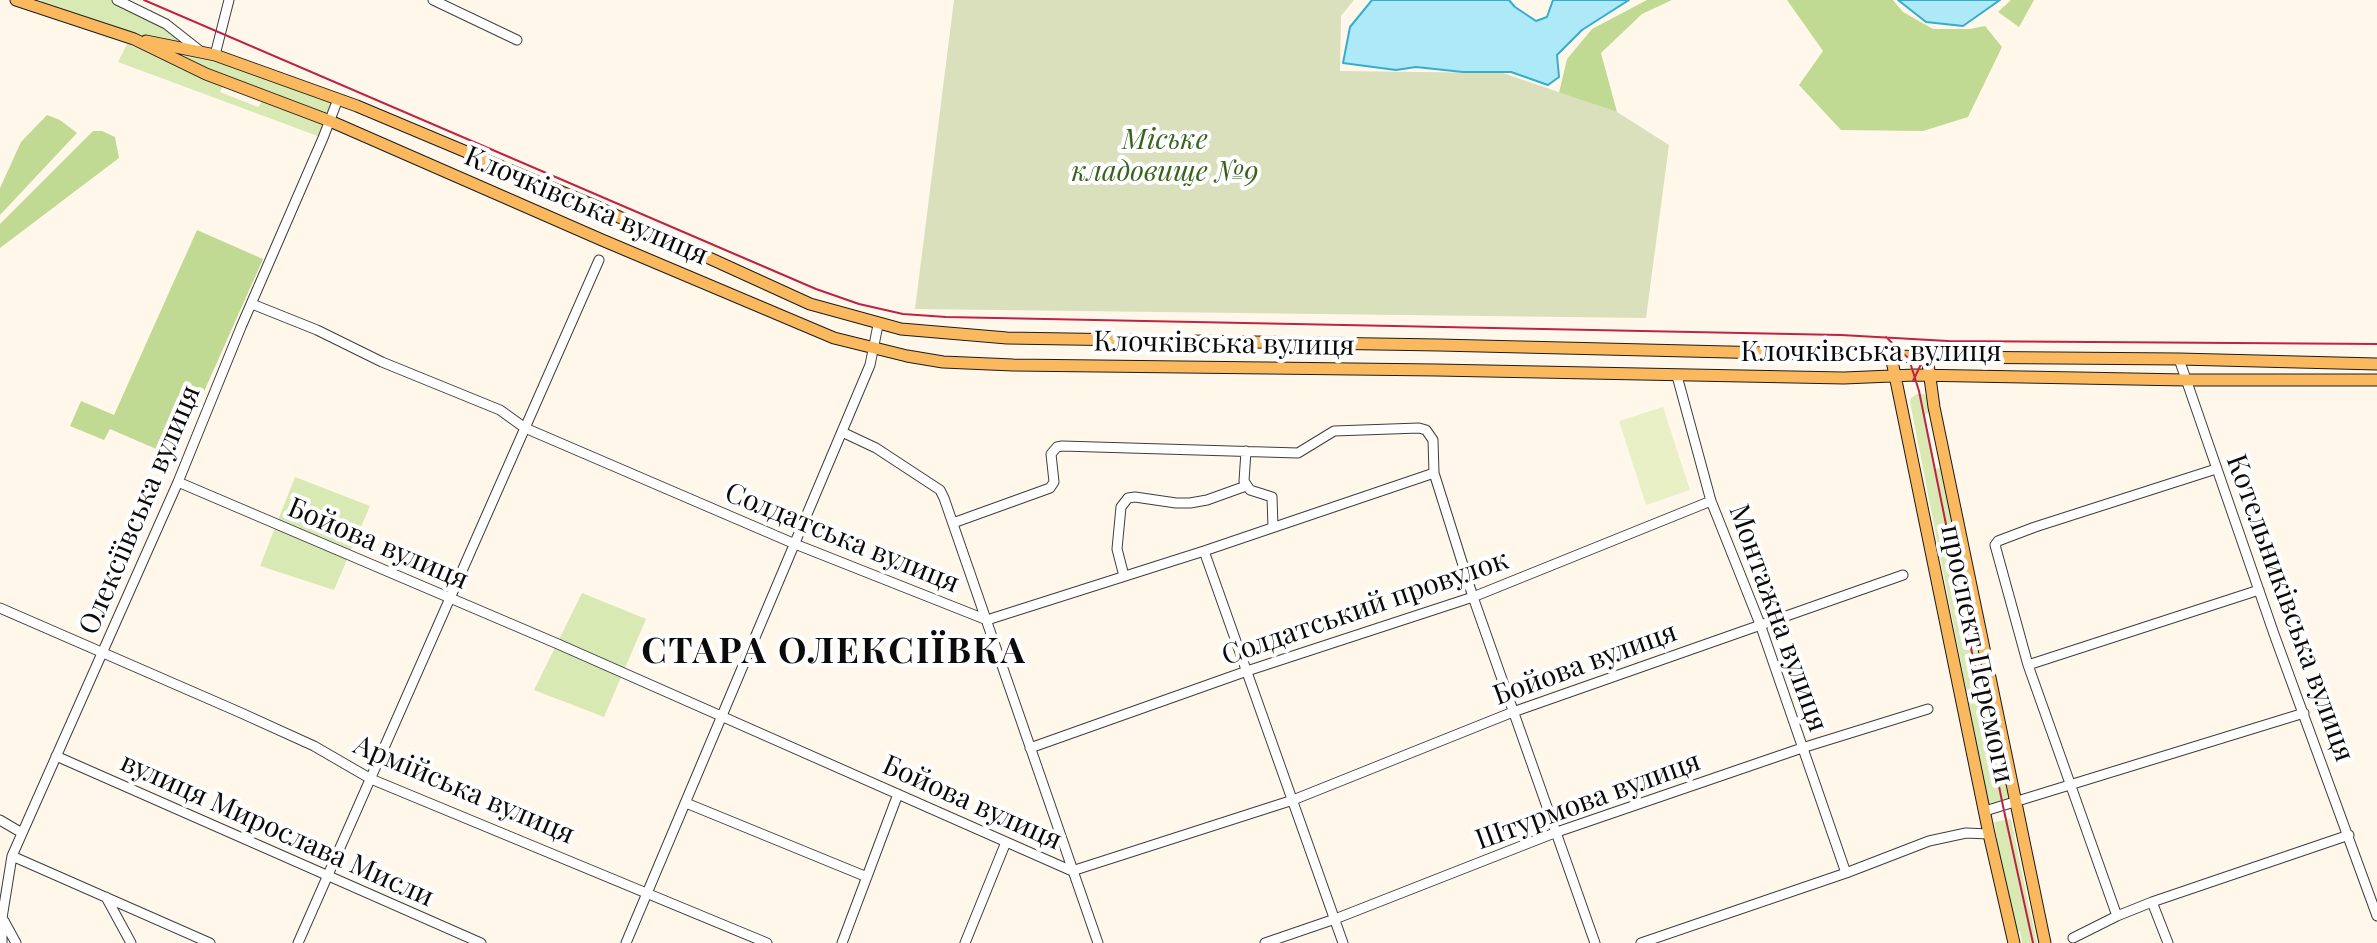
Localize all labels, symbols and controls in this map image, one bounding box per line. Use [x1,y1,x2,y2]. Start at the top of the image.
park label: Міське кладовище №9 [1071,123,1259,189]
street label: Клочківська вулиця [459,140,713,272]
street label: Клочківська вулиця [1093,325,1355,363]
street label: Клочківська вулиця [1740,335,2002,369]
street label: Олексіївська вулиця [72,380,208,640]
street label: Котельниківська вулиця [2219,450,2361,766]
street label: Солдатська вулиця [720,476,964,600]
street label: Бойова вулиця [283,491,473,597]
street label: Монтажна вулиця [1721,500,1835,736]
street label: проспект Перемоги [1933,522,2021,786]
street label: Солдатський провулок [1217,543,1513,673]
street label: Бойова вулиця [1489,615,1681,713]
district label: СТАРА ОЛЕКСІЇВКА [641,630,1027,674]
street label: Армійська вулиця [349,728,579,852]
street label: Штурмова вулиця [1471,745,1705,857]
street label: вулиця Мирослава Мисли [115,746,439,914]
street label: Бойова вулиця [877,748,1067,858]

